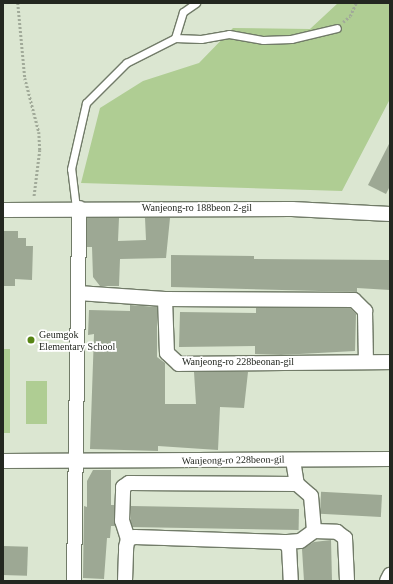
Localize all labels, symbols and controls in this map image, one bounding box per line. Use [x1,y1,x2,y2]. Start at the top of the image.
street label: Wanjeong-ro 188beon 2-gil [142,202,252,214]
place label: Geumgok Elementary School [39,328,115,352]
marker: Geumgok Elementary School [26,335,36,345]
street label: Wanjeong-ro 228beonan-gil [182,356,294,368]
street label: Wanjeong-ro 228beon-gil [182,453,284,467]

